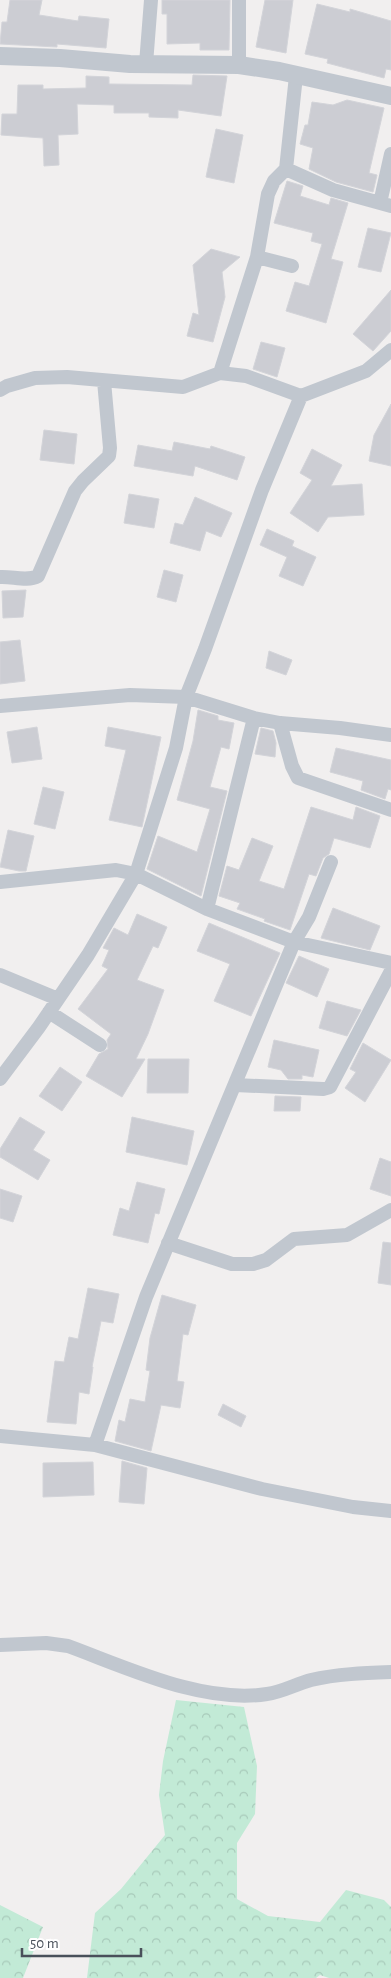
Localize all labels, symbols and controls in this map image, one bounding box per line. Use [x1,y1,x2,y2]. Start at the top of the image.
scale bar [22,1926,141,1958]
text: 50 m [30,1936,59,1951]

